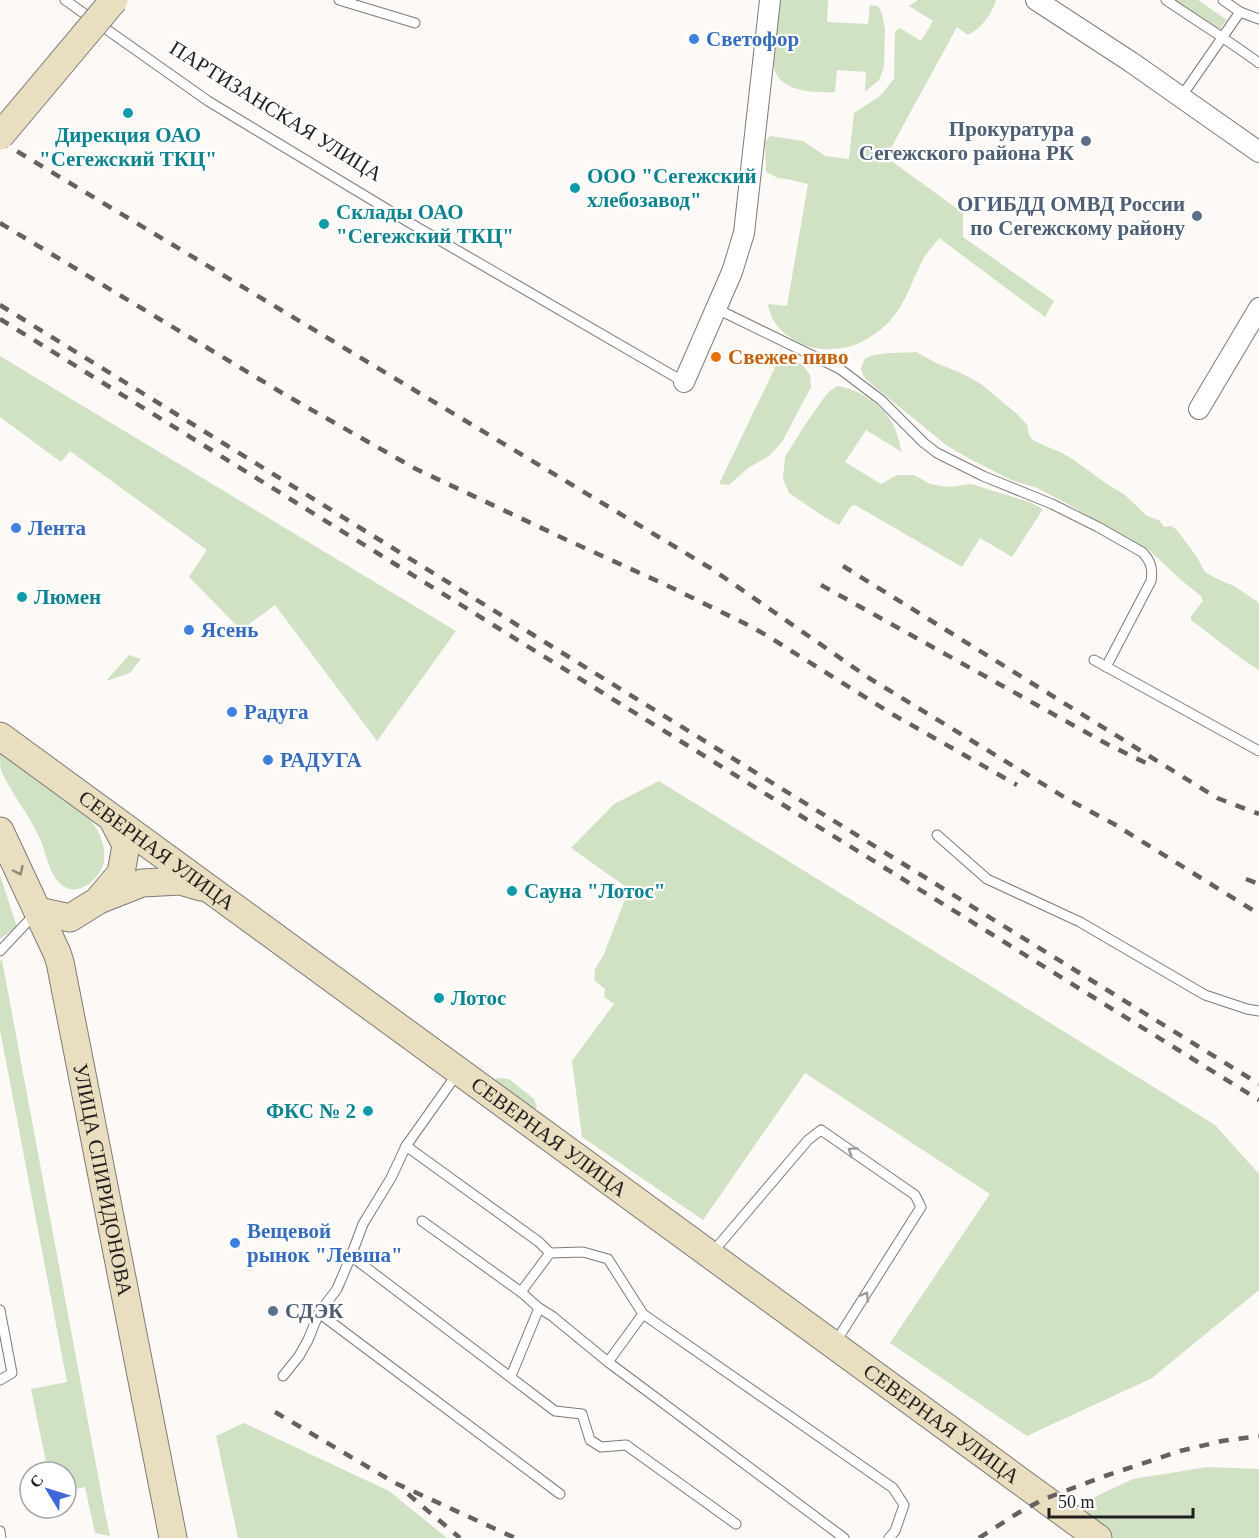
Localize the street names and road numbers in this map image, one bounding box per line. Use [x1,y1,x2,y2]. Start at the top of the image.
street label: ПАРТИЗАНСКАЯ УЛИЦА [165,36,387,187]
street label: СЕВЕРНАЯ УЛИЦА [74,786,240,916]
street label: УЛИЦА СПИРИДОНОВА [68,1061,137,1299]
street label: СЕВЕРНАЯ УЛИЦА [466,1072,632,1202]
street label: СЕВЕРНАЯ УЛИЦА [859,1359,1025,1489]

